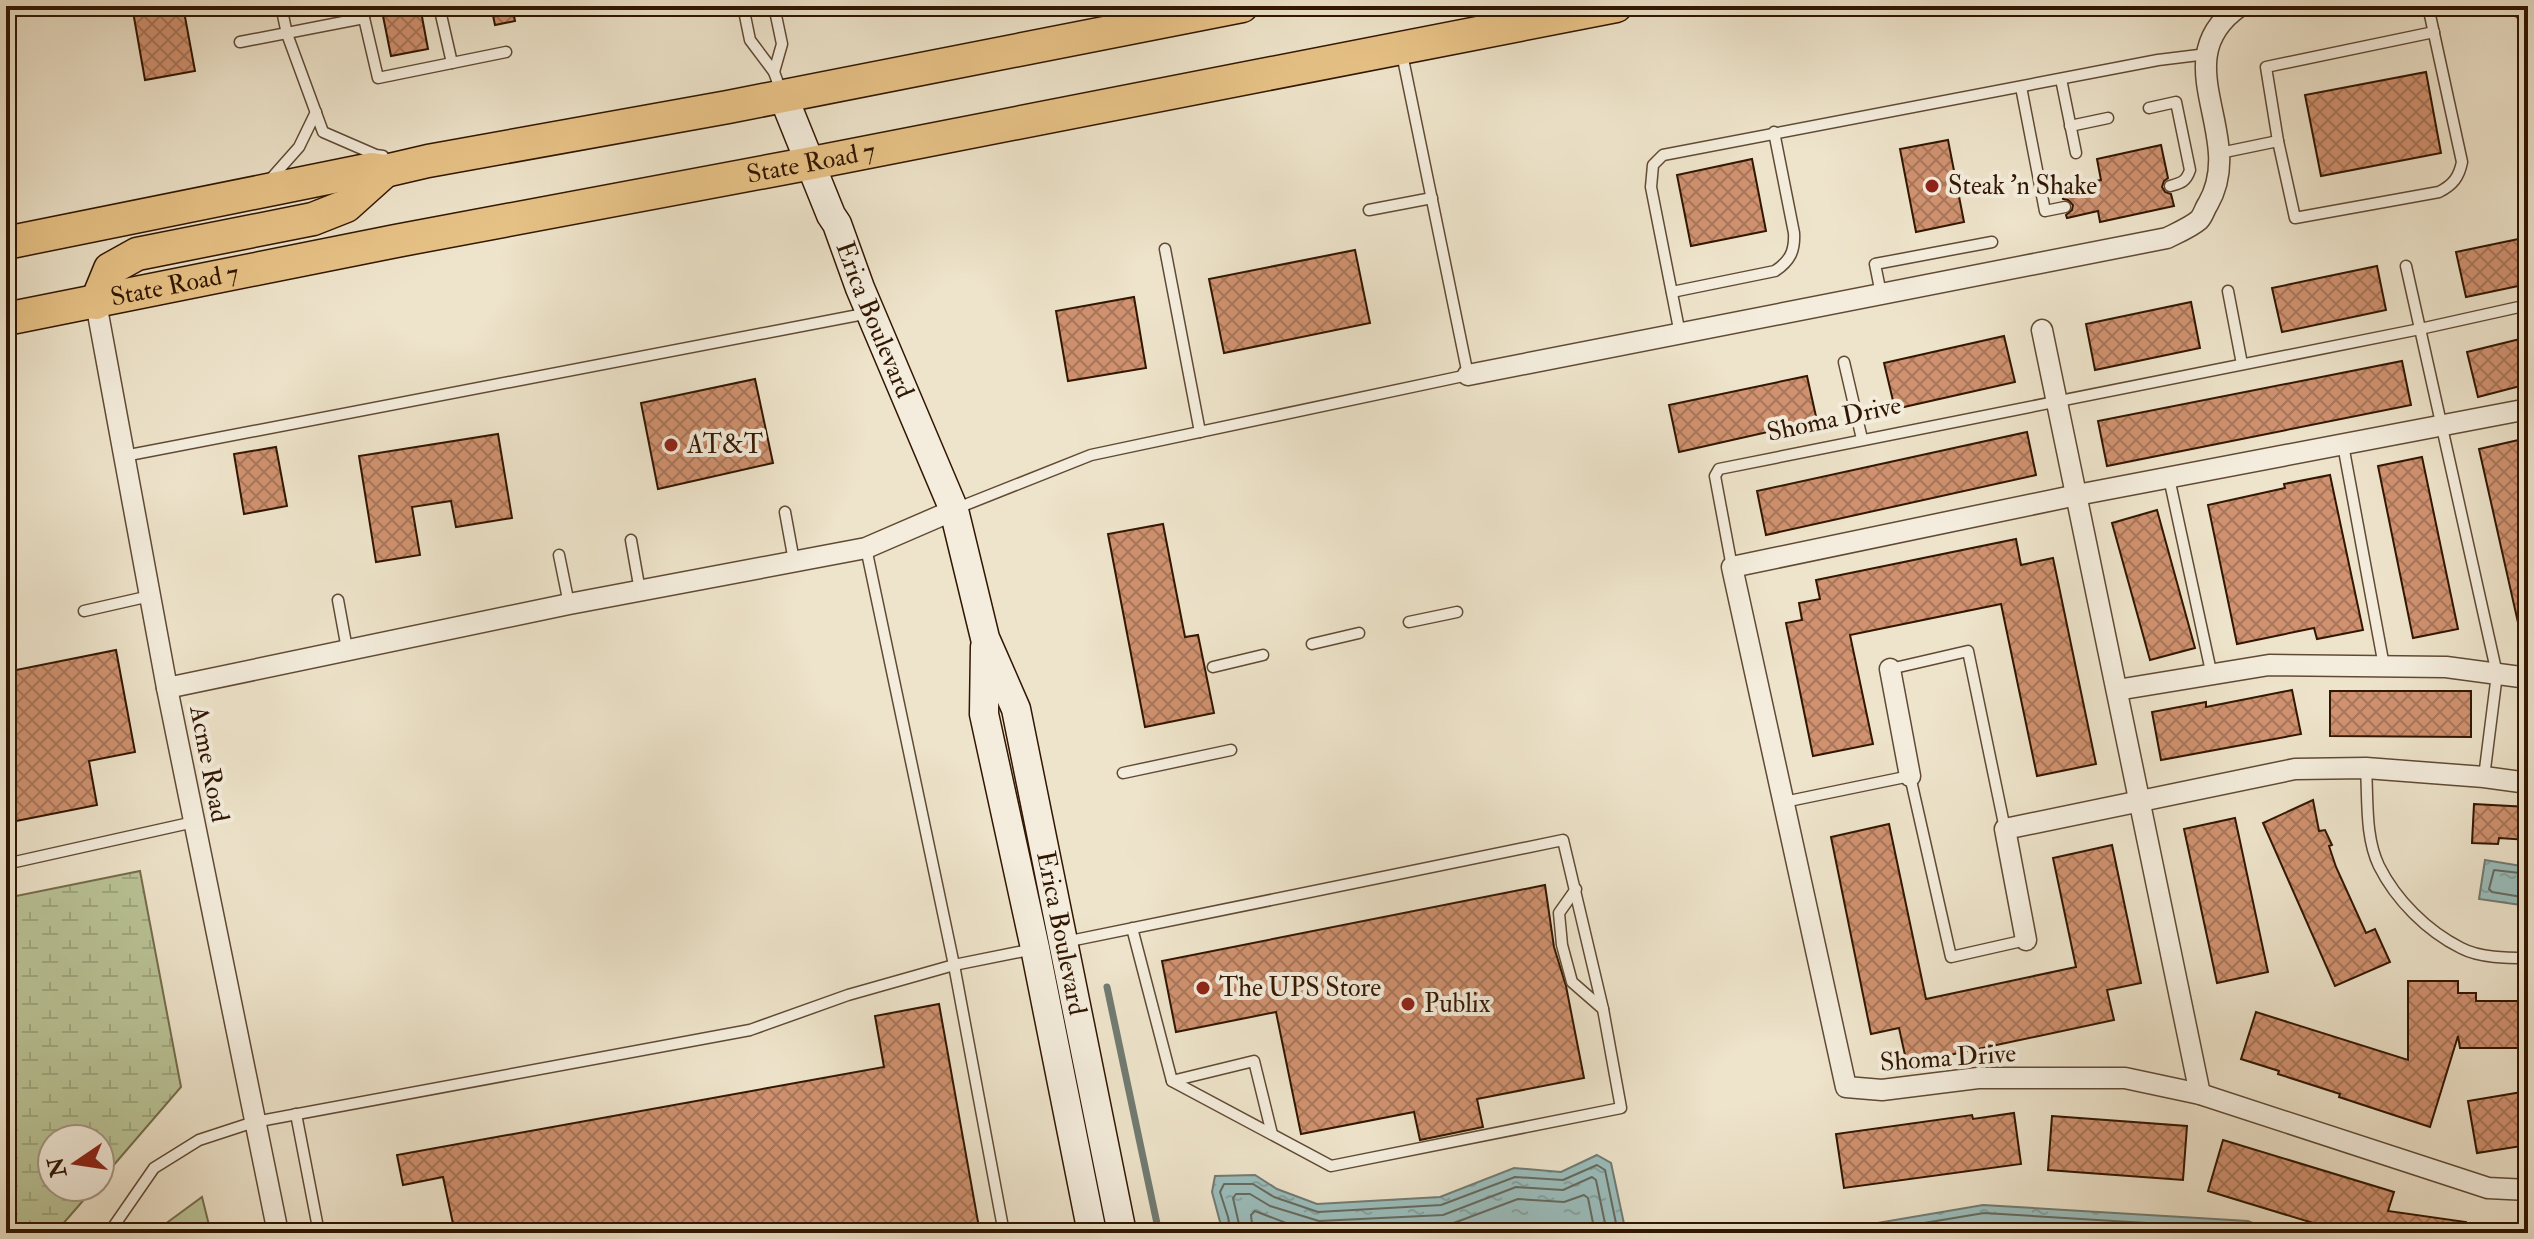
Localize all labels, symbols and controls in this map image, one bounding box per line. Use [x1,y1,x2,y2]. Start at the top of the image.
street label: State Road 7 [744,135,878,191]
place label: Steak 'n Shake [1948,170,2097,202]
marker: Steak 'n Shake [1923,177,1941,195]
street label: Erica Boulevard [829,237,921,403]
street label: State Road 7 [108,257,242,314]
street label: Shoma Drive [1764,389,1904,449]
place label: AT&T [686,429,763,461]
marker: AT&T [662,436,680,454]
street label: Acme Road [182,702,236,825]
street label: Erica Boulevard [1029,848,1094,1018]
place label: The UPS Store [1219,972,1381,1004]
marker: The UPS Store [1194,979,1212,997]
place label: Publix [1424,988,1491,1020]
marker: Publix [1399,995,1417,1013]
street label: Shoma Drive [1879,1037,2017,1079]
north arrow [36,1123,116,1203]
text: N [42,1154,74,1181]

